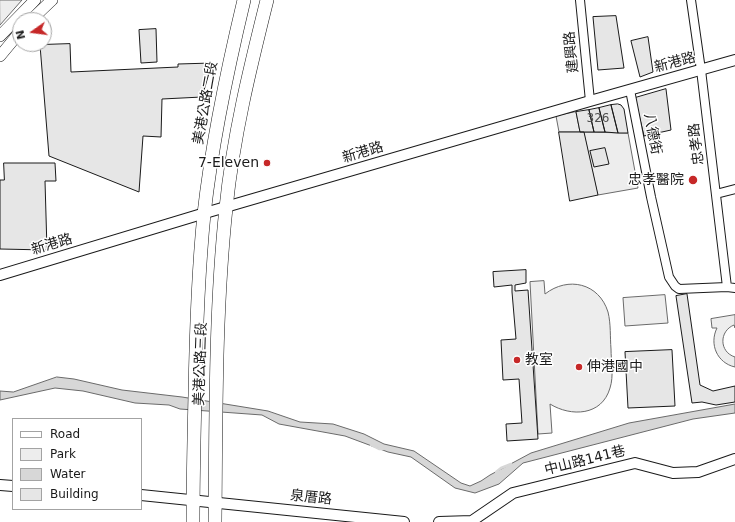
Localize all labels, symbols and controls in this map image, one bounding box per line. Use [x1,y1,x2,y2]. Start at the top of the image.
north arrow [12,12,52,52]
text: N [13,29,28,41]
street label: 建興路 [561,30,583,74]
street label: 新港路 [653,49,697,77]
street label: 美港公路二段 [190,60,222,146]
house number: 326 [587,112,609,126]
street label: 八德街 [640,112,664,156]
street label: 忠孝路 [686,122,708,166]
street label: 新港路 [340,139,386,167]
place label: 7-Eleven [198,155,259,171]
marker: 7-Eleven [262,158,272,168]
place label: 忠孝醫院 [628,172,684,188]
marker: 忠孝醫院 [687,174,699,186]
street label: 新港路 [29,231,75,259]
street label: 美港公路三段 [191,322,211,406]
place label: 教室 [525,352,553,368]
marker: 教室 [512,355,522,365]
place label: 伸港國中 [587,359,643,375]
marker: 伸港國中 [574,362,584,372]
legend [12,418,142,510]
text: Road [50,427,80,441]
street label: 中山路141巷 [543,443,627,479]
text: Park [50,447,76,461]
text: Water [50,467,85,481]
text: Building [50,487,99,501]
street label: 泉厝路 [289,487,333,509]

